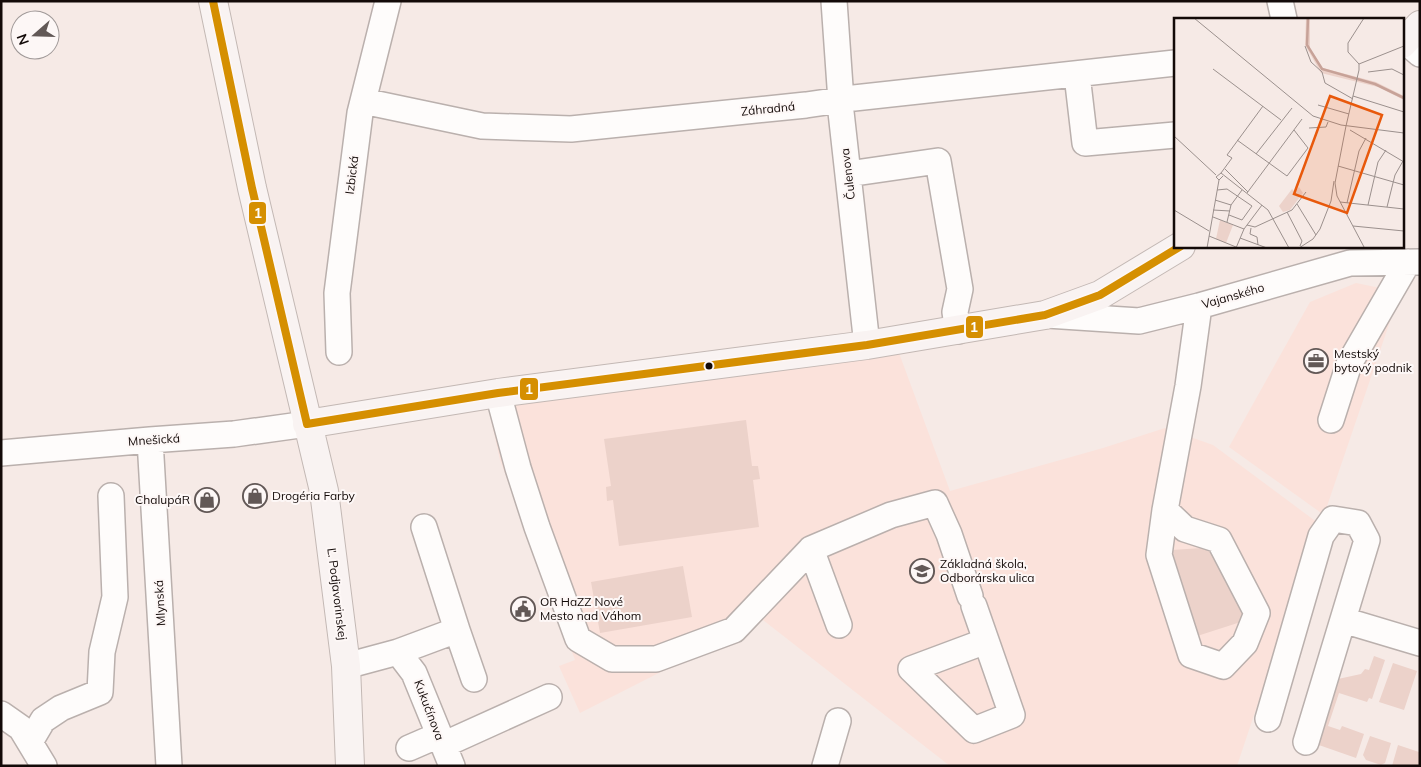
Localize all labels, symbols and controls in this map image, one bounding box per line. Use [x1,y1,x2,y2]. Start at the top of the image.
north arrow [10,10,60,60]
inset map [1174,18,1404,248]
text: N [13,31,33,47]
street label: Záhradná [740,98,796,119]
street label: Čulenova [837,148,858,201]
street label: Izbická [342,155,361,195]
line badge: 1 [248,201,267,225]
text: 1 [254,204,262,222]
street label: Vajanského [1200,279,1266,312]
line badge: 1 [965,315,984,339]
text: 1 [970,318,978,336]
place label: Mestský bytový podnik [1334,346,1413,375]
office icon: Mestský bytový podnik [1303,348,1329,374]
unlabelled marker [704,361,714,371]
line badge: 1 [519,377,539,401]
text: 1 [525,380,533,398]
street label: Mnešická [128,430,180,449]
shop icon: Drogéria Farby [242,483,268,509]
shop icon: ChalupáR [194,487,220,513]
place label: Drogéria Farby [272,488,356,503]
place label: ChalupáR [135,492,190,507]
street label: Ľ. Podjavorinskej [324,547,351,641]
place label: Základná škola, Odborárska ulica [940,556,1035,585]
school or university icon: Základná škola, Odborárska ulica [909,558,935,584]
street label: Mlynská [151,580,168,626]
place label: OR HaZZ Nové Mesto nad Váhom [540,594,641,623]
public building icon: OR HaZZ Nové Mesto nad Váhom [510,596,536,622]
street label: Kukučínova [411,677,448,742]

